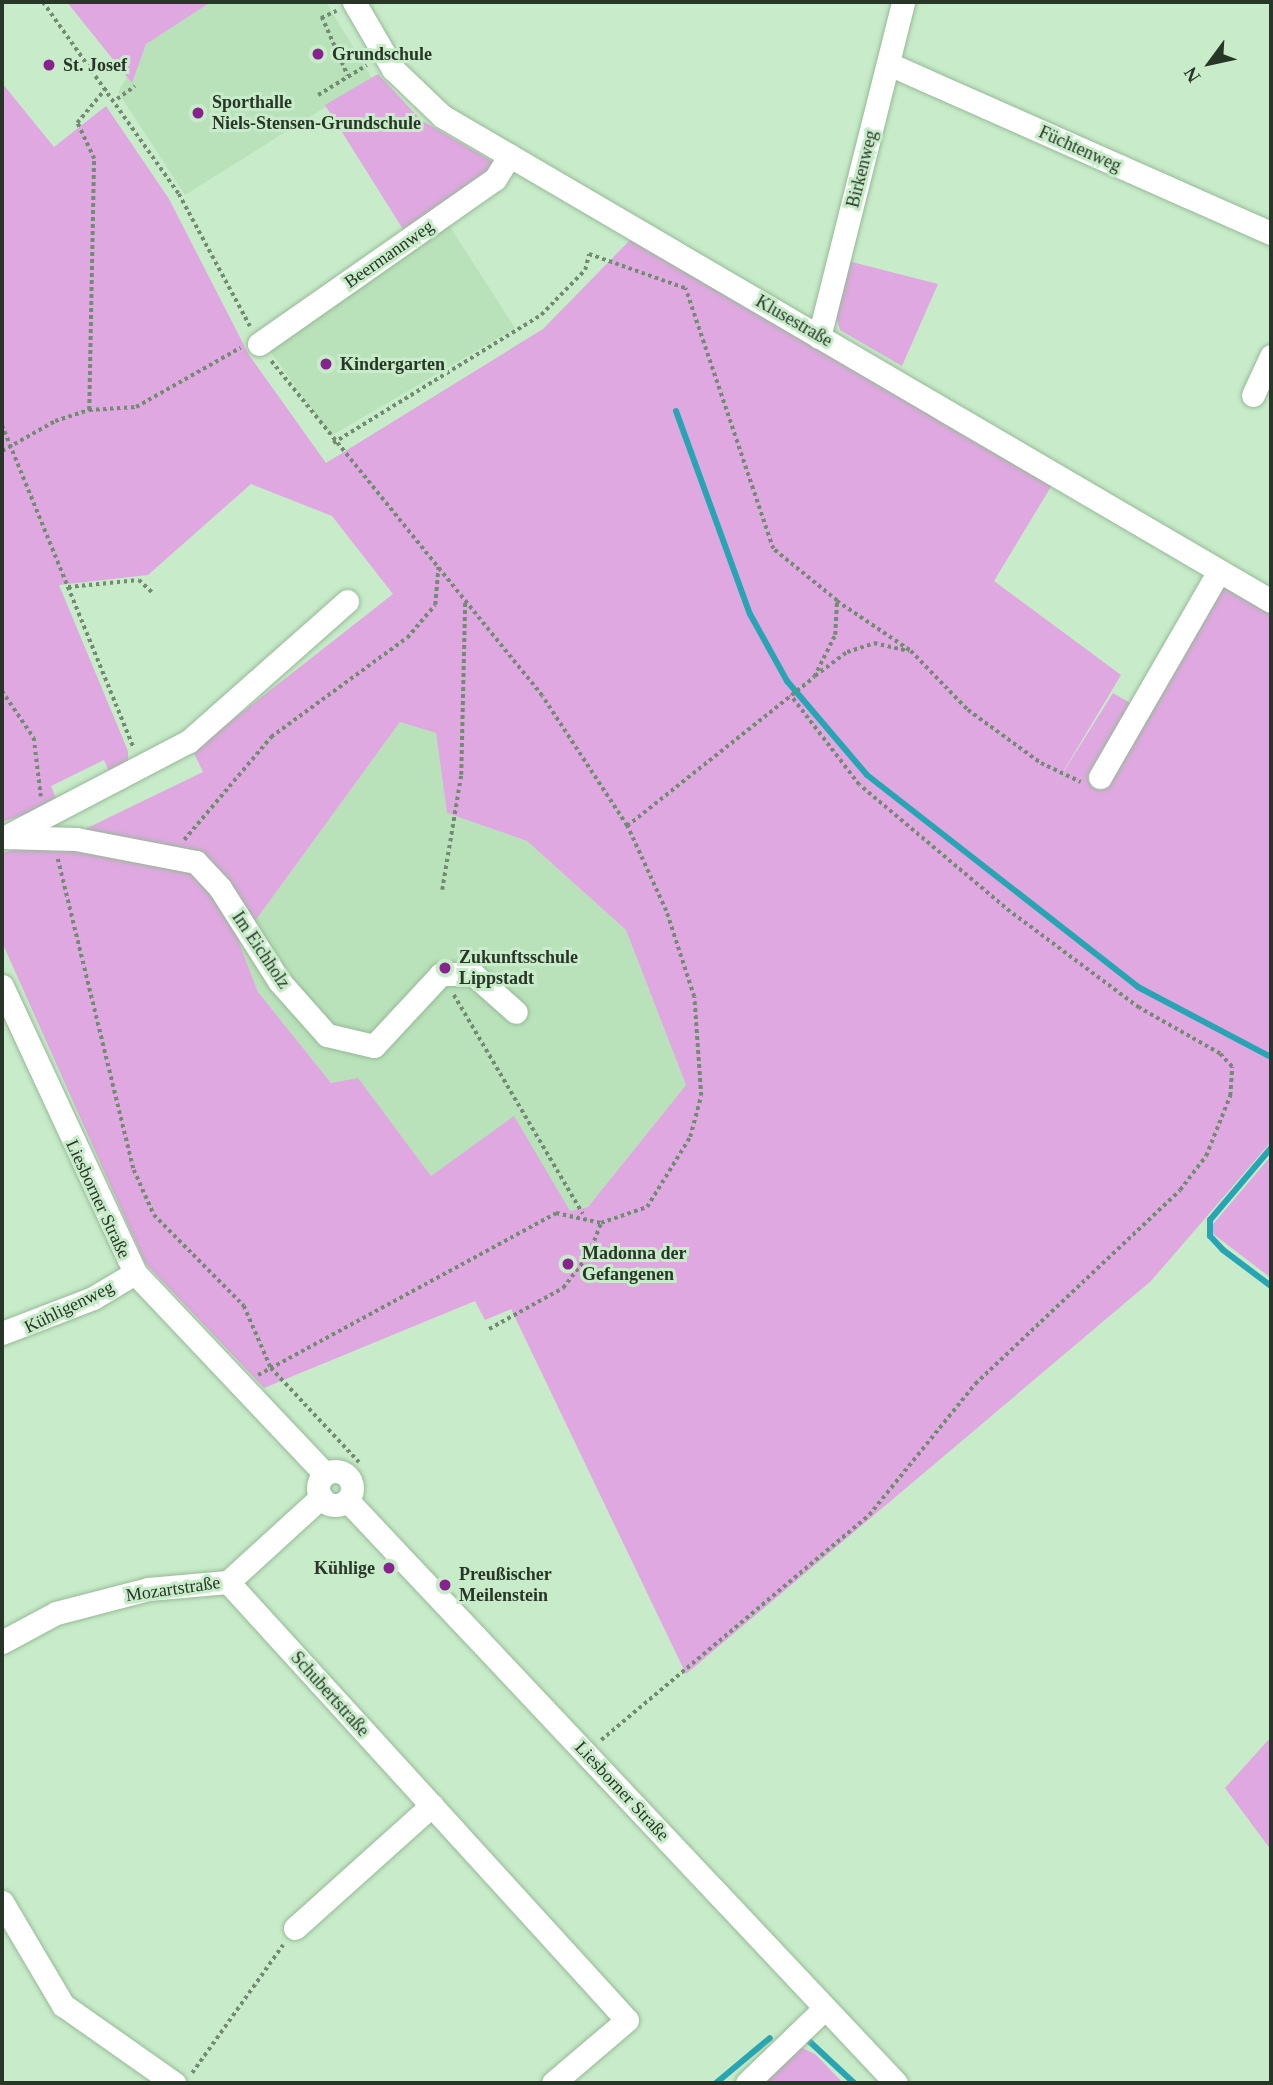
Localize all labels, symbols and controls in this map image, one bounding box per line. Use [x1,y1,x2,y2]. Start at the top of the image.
north arrow [1175,28,1245,98]
place label: Grundschule [332,43,432,65]
marker: Grundschule [310,46,326,62]
place label: St. Josef [63,54,127,76]
marker: St. Josef [41,57,57,73]
text: N [1179,63,1205,86]
place label: Sporthalle Niels-Stensen-Grundschule [212,92,421,134]
marker: Sporthalle Niels-Stensen-Grundschule [190,105,206,121]
street label: Füchtenweg [1035,121,1125,177]
street label: Birkenweg [842,128,882,210]
street label: Beermannweg [340,215,438,293]
street label: Klusestraße [752,290,836,352]
place label: Kindergarten [340,353,445,375]
marker: Kindergarten [318,356,334,372]
street label: Im Eichholz [227,907,295,993]
place label: Zukunftsschule Lippstadt [459,947,578,990]
marker: Zukunftsschule Lippstadt [437,960,453,976]
street label: Liesborner Straße [61,1136,135,1262]
place label: Madonna der Gefangenen [582,1243,687,1286]
marker: Madonna der Gefangenen [560,1256,576,1272]
street label: Kühligenweg [21,1276,117,1338]
place label: Kühlige [314,1557,375,1579]
marker: Kühlige [381,1560,397,1576]
place label: Preußischer Meilenstein [459,1564,552,1606]
street label: Mozartstraße [124,1572,222,1606]
marker: Preußischer Meilenstein [437,1577,453,1593]
street label: Schubertstraße [286,1647,374,1741]
street label: Liesborner Straße [570,1737,674,1845]

